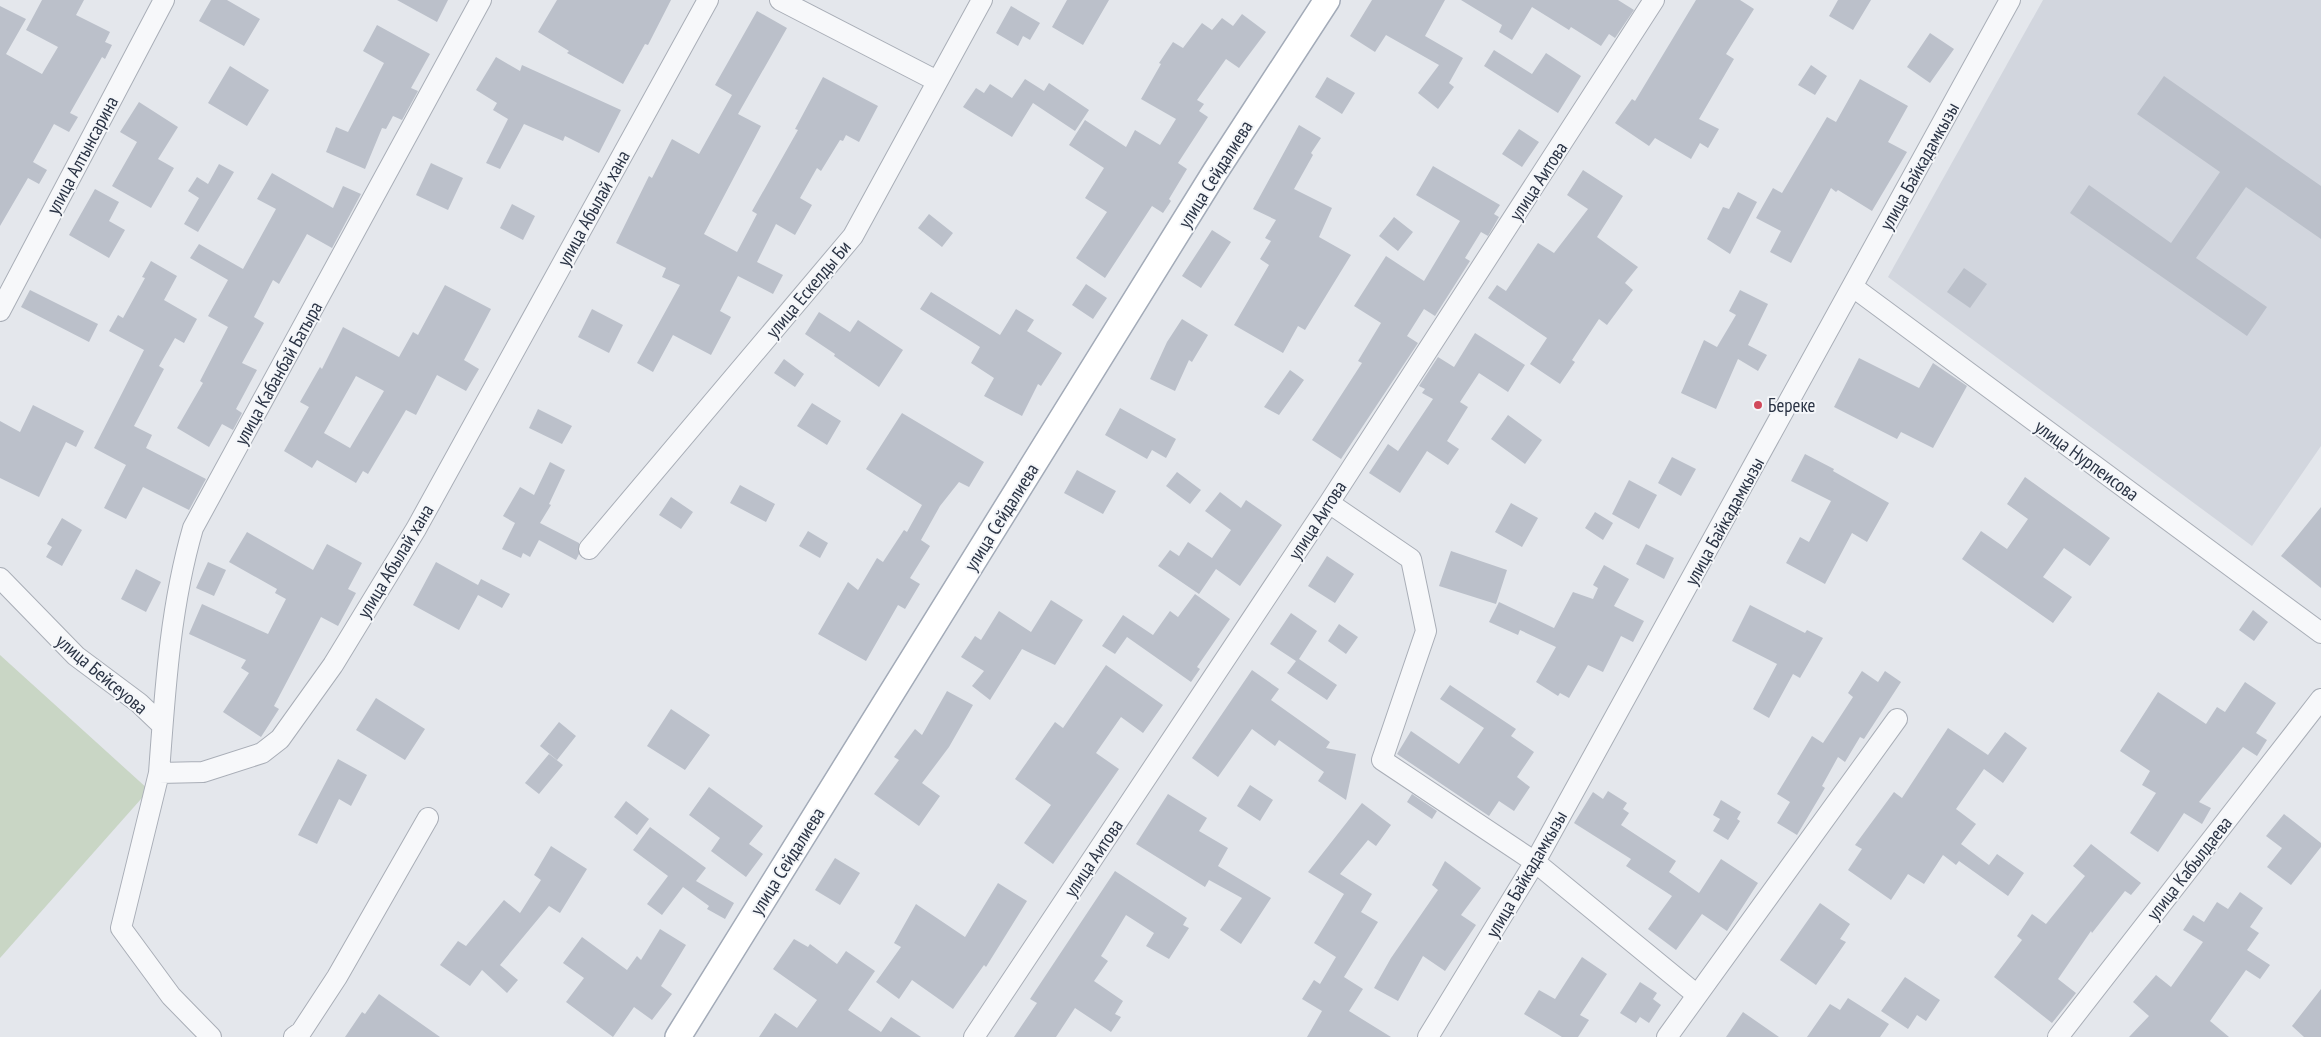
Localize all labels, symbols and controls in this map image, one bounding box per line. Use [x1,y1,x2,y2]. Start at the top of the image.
street label: улица Алтынсарина [41,92,123,218]
street label: улица Байкадамкызы [1874,98,1964,234]
street label: улица Сейдалиева [1172,116,1258,232]
street label: улица Аитова [1504,137,1572,225]
street label: улица Абылай хана [551,146,635,270]
street label: улица Ескелды Би [760,235,856,343]
street label: улица Кабанбай Батыра [229,297,327,449]
place label: Береке [1768,393,1816,417]
marker: Береке [1752,399,1764,411]
street label: улица Нурпеисова [2030,414,2144,506]
street label: улица Байкадамкызы [1679,453,1769,589]
street label: улица Сейдалиева [958,459,1044,575]
street label: улица Аитова [1283,476,1351,564]
street label: улица Абылай хана [352,500,438,622]
street label: улица Бейсеуова [51,629,153,719]
street label: улица Сейдалиева [744,803,830,919]
street label: улица Байкадамкызы [1480,806,1572,942]
street label: улица Кабылдаева [2141,811,2237,925]
street label: улица Аитова [1058,814,1128,902]

